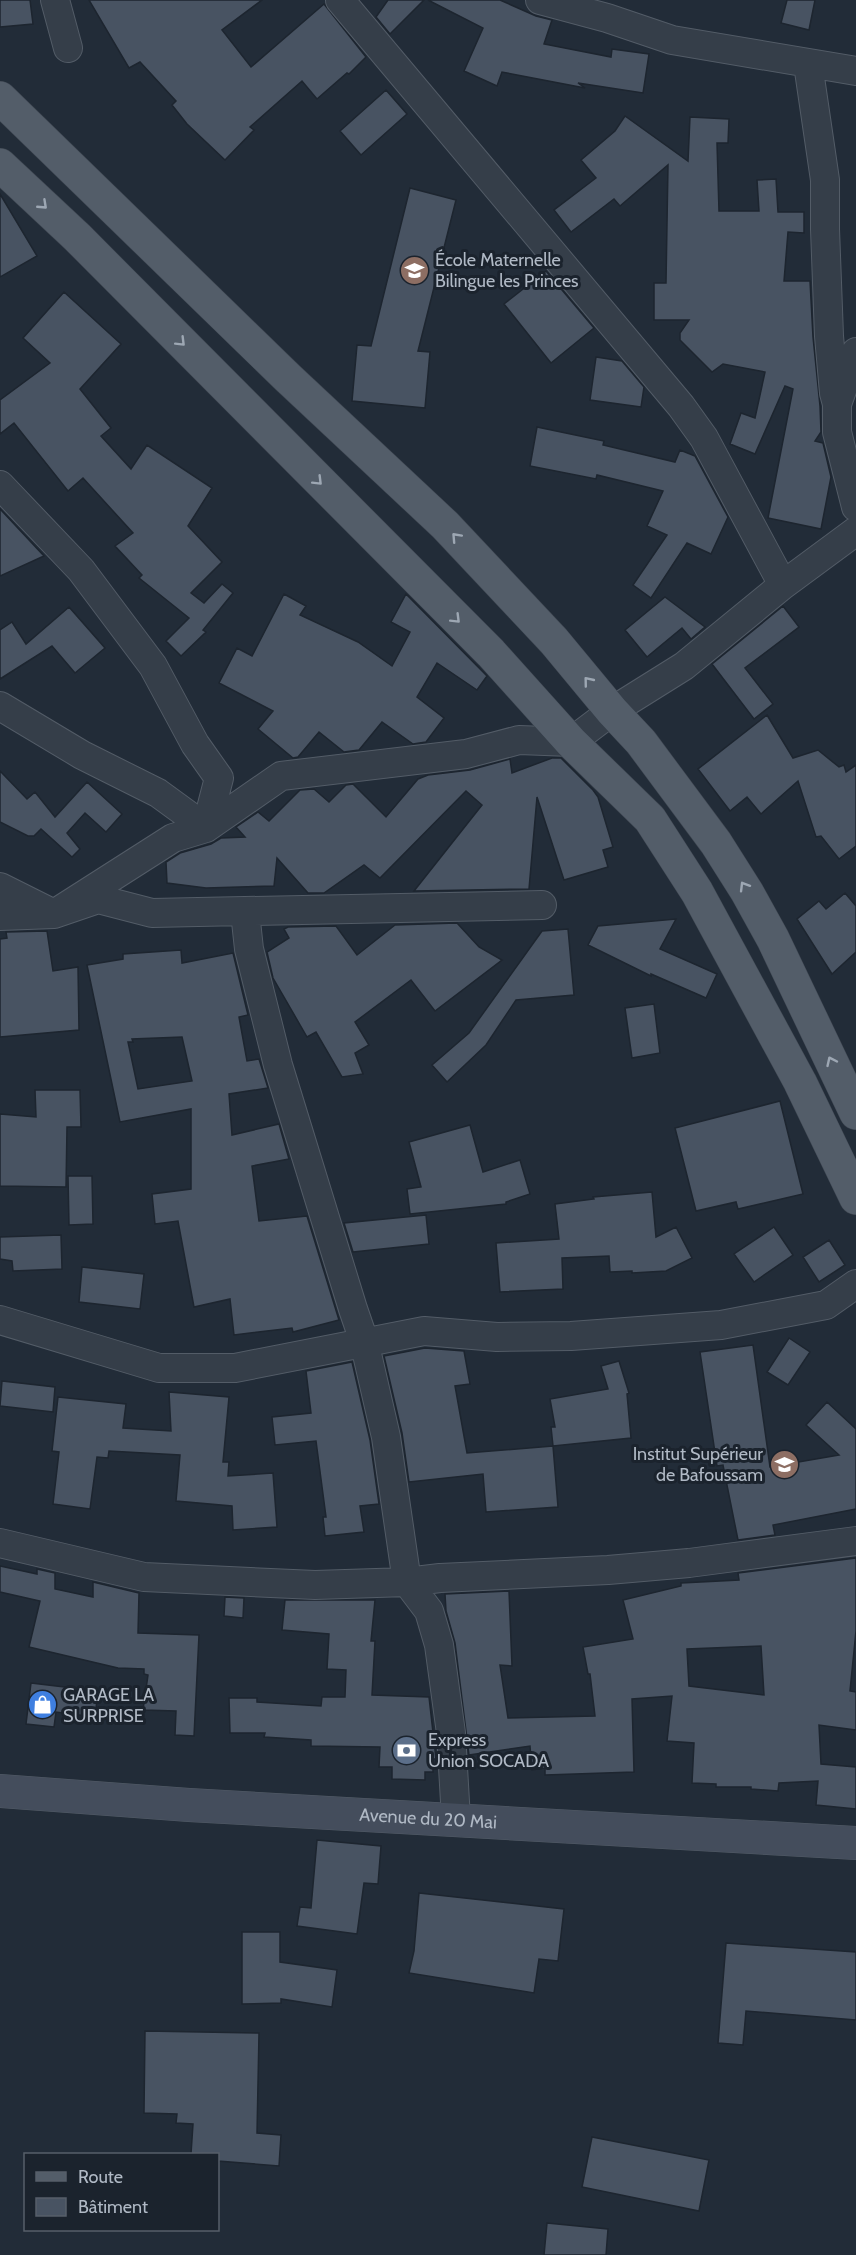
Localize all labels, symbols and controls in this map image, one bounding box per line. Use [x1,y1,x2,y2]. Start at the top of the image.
one-way arrow [36,198,46,209]
place label: École Maternelle Bilingue les Princes [435,249,579,292]
school or university icon: École Maternelle Bilingue les Princes [398,254,430,286]
one-way arrow [174,336,185,346]
one-way arrow [311,473,322,484]
one-way arrow [452,534,463,544]
one-way arrow [449,611,460,622]
one-way arrow [584,677,595,688]
one-way arrow [739,882,751,892]
one-way arrow [826,1056,838,1067]
place label: Institut Supérieur de Bafoussam [633,1443,763,1486]
school or university icon: Institut Supérieur de Bafoussam [768,1448,800,1480]
place label: GARAGE LA SURPRISE [63,1684,154,1727]
shop icon: GARAGE LA SURPRISE [26,1689,58,1721]
place label: Express Union SOCADA [428,1729,549,1772]
bank icon: Express Union SOCADA [391,1734,423,1766]
street label: Avenue du 20 Mai [359,1804,497,1834]
legend [24,2153,219,2231]
text: Route [78,2166,123,2188]
text: Bâtiment [78,2196,148,2218]

